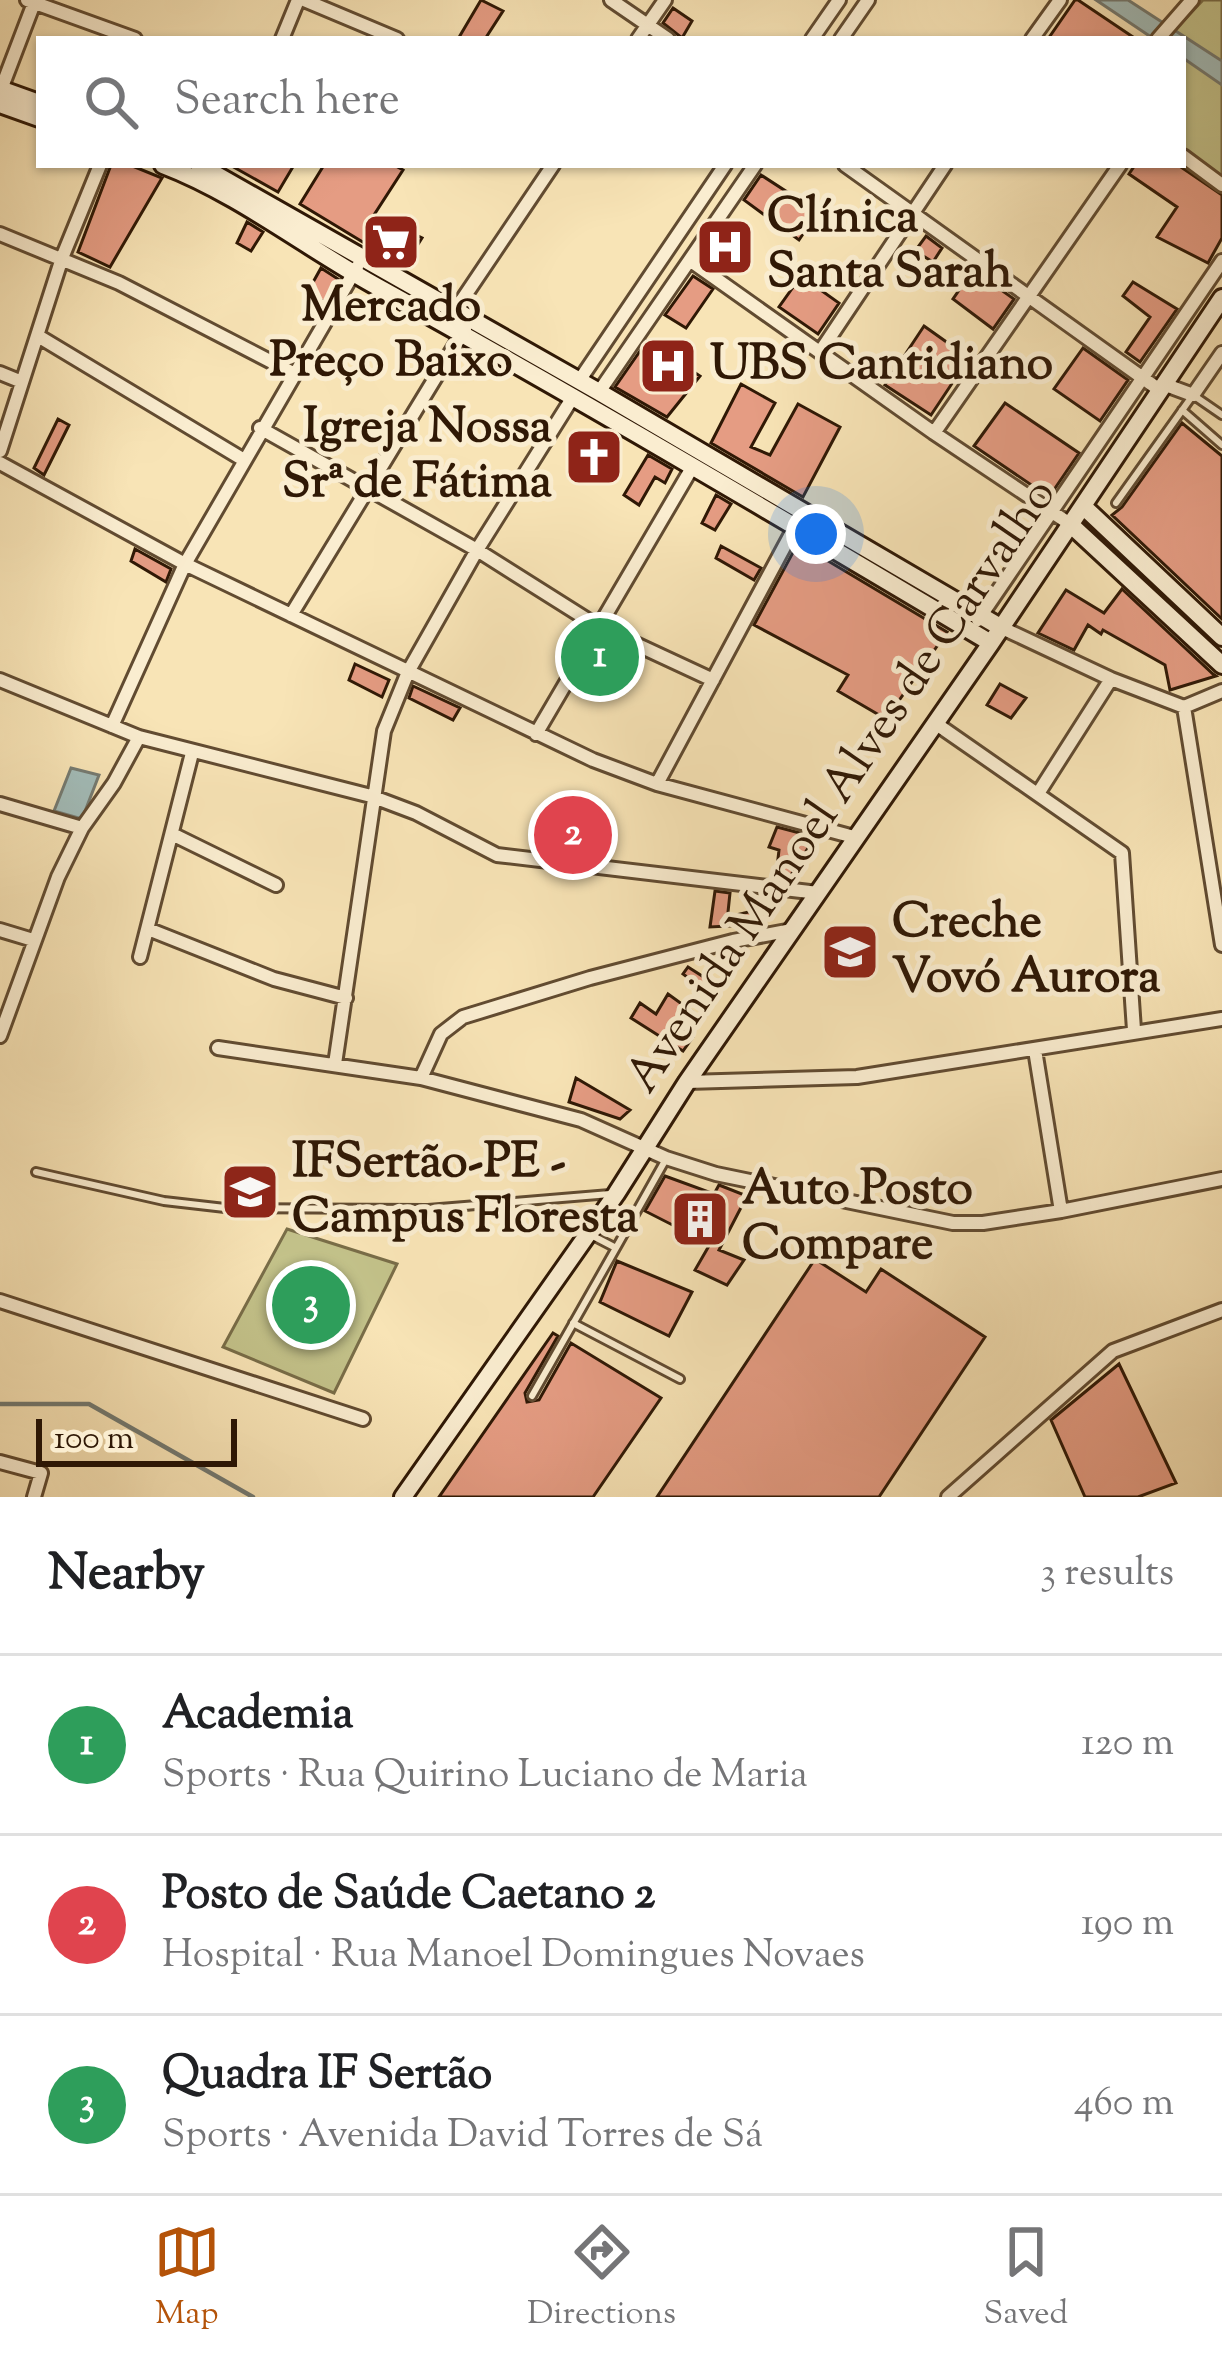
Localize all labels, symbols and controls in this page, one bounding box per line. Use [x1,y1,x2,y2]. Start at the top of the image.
search box [36,36,1186,168]
icon: search [78,69,144,135]
text: Search here [174,70,400,135]
place label: Clínica Santa Sarah [767,185,1013,309]
supermarket icon: Mercado Preço Baixo [360,211,422,273]
hospital icon: Clínica Santa Sarah [694,216,756,278]
place label: Mercado Preço Baixo [269,274,513,398]
place label: UBS Cantidiano [710,332,1053,401]
hospital icon: UBS Cantidiano [637,335,699,397]
place label: Igreja Nossa Srª de Fátima [282,395,552,519]
church icon: Igreja Nossa Srª de Fátima [563,426,625,488]
street label: Avenida Manoel Alves de Carvalho [611,466,1075,1108]
your location [786,504,846,564]
pin: 1 [561,612,639,702]
pin: 2 [534,790,612,880]
place label: Creche Vovó Aurora [892,890,1160,1014]
school or university icon: Creche Vovó Aurora [819,921,881,983]
place label: IFSertão-PE - Campus Floresta [292,1130,638,1254]
place label: Auto Posto Compare [742,1157,973,1281]
school or university icon: IFSertão-PE - Campus Floresta [219,1161,281,1223]
building icon: Auto Posto Compare [669,1188,731,1250]
pin: 3 [272,1260,350,1350]
scale bar [36,1413,237,1466]
text: 100 m [54,1416,134,1464]
text: Nearby [48,1539,205,1612]
text: 3 results [1040,1547,1174,1603]
text: Academia [162,1684,353,1749]
text: 1 [80,1717,94,1773]
text: 120 m [1081,1717,1174,1773]
text: Sports · Rua Quirino Luciano de Maria [162,1749,808,1805]
text: Posto de Saúde Caetano 2 [162,1864,655,1929]
text: 2 [78,1897,96,1953]
text: 190 m [1081,1897,1174,1953]
text: Hospital · Rua Manoel Domingues Novaes [162,1929,865,1985]
text: Quadra IF Sertão [162,2044,492,2109]
text: 3 [79,2077,95,2133]
text: 460 m [1074,2077,1174,2133]
text: Sports · Avenida David Torres de Sá [162,2109,763,2165]
tab: Map [154,2219,220,2339]
tab: Directions [527,2219,676,2339]
tab: Saved [984,2219,1068,2339]

